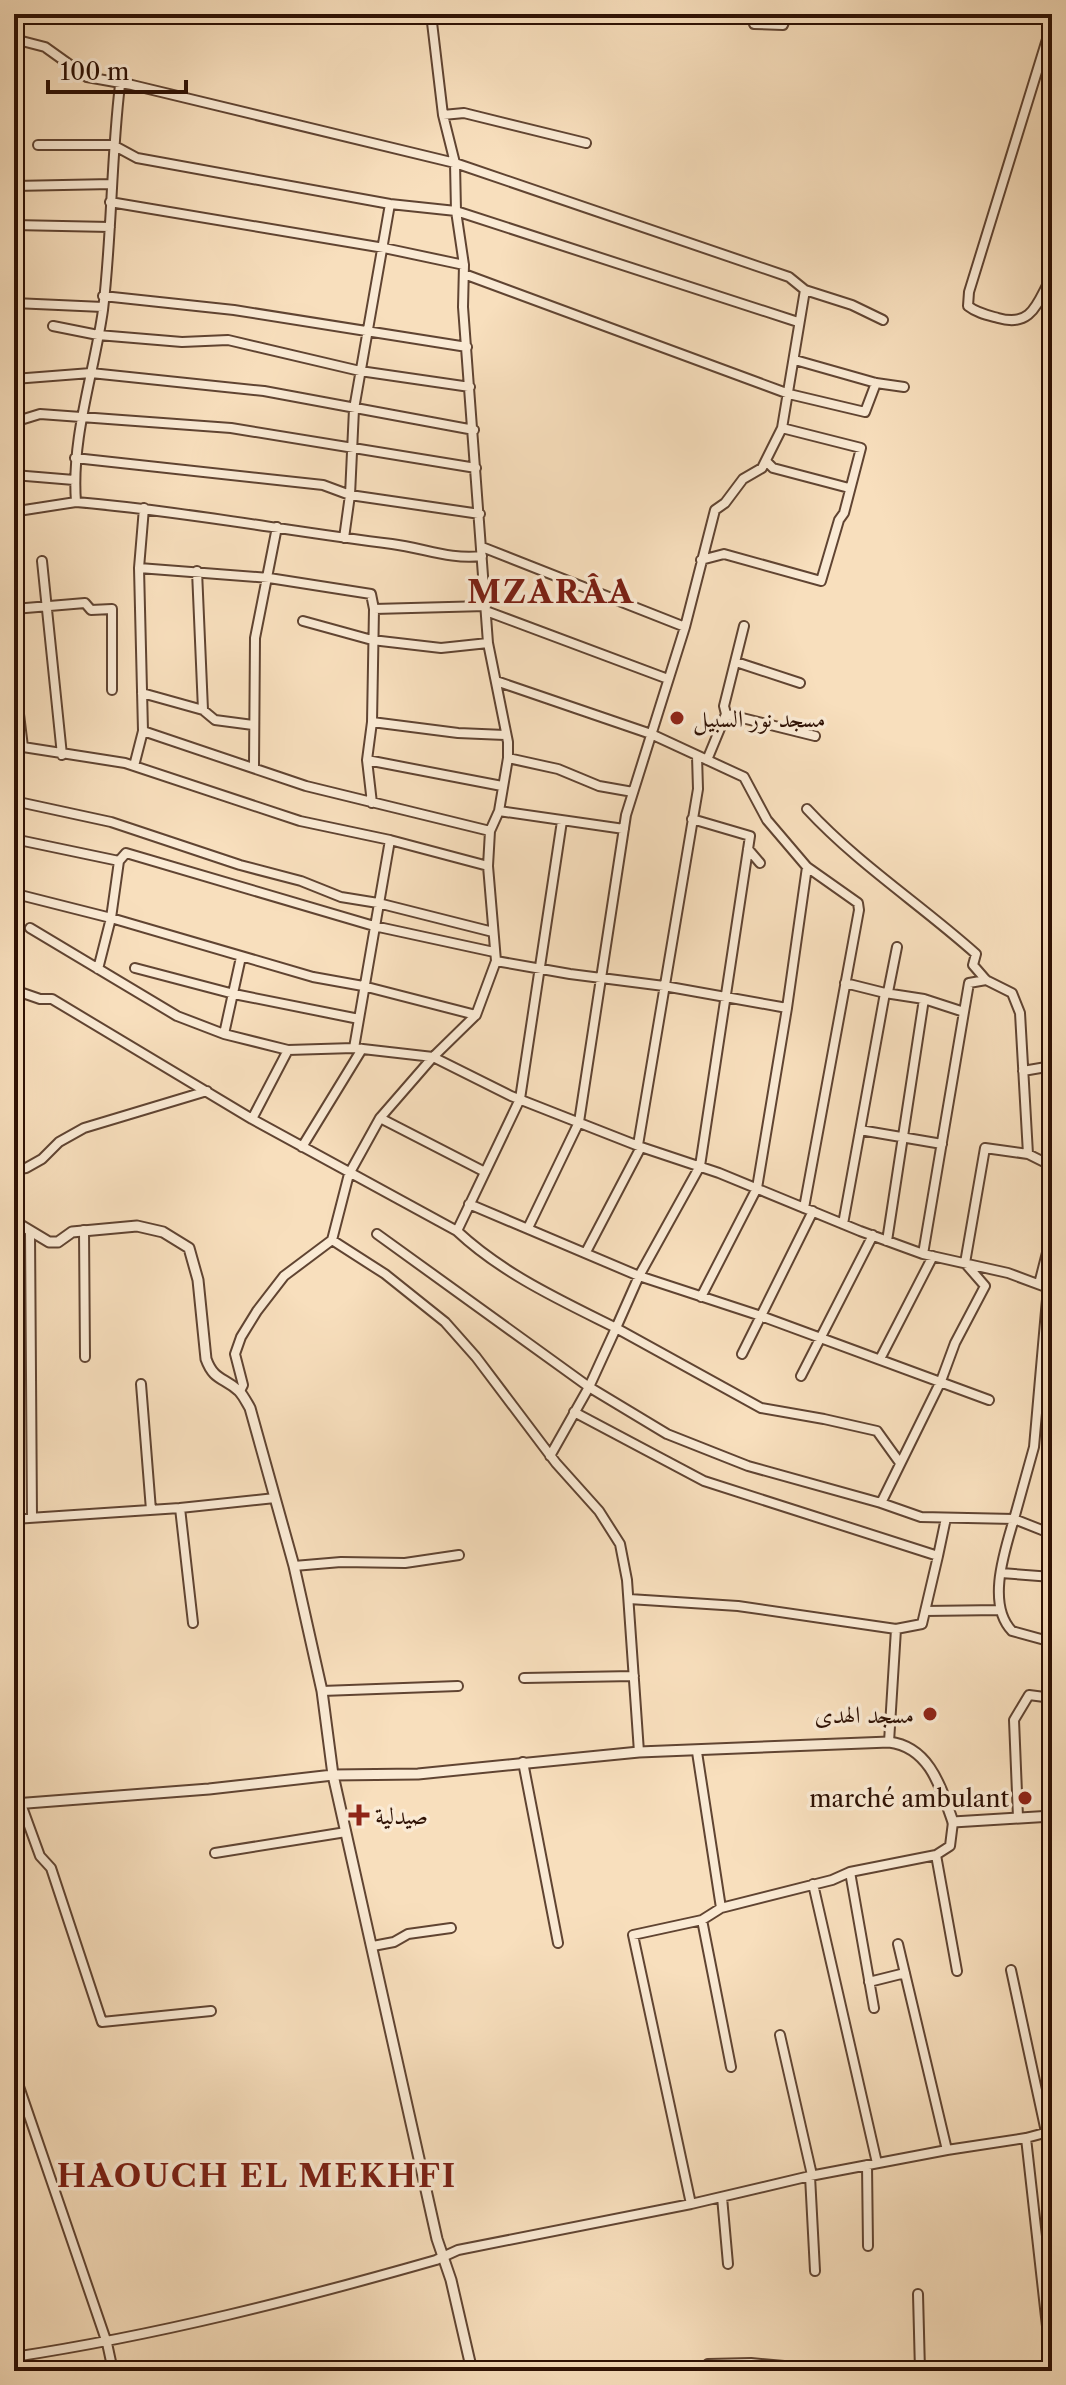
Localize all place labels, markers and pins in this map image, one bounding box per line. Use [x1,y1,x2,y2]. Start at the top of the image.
place label: مسجد نور السبيل [693,704,826,736]
marker: مسجد نور السبيل [668,709,686,727]
place label: مسجد الهدى [815,1700,914,1729]
marker: مسجد الهدى [921,1705,939,1723]
place label: marché ambulant [809,1784,1010,1813]
marker: marché ambulant [1016,1789,1034,1807]
place label: صيدلية [375,1801,428,1830]
marker: صيدلية [350,1806,368,1824]

